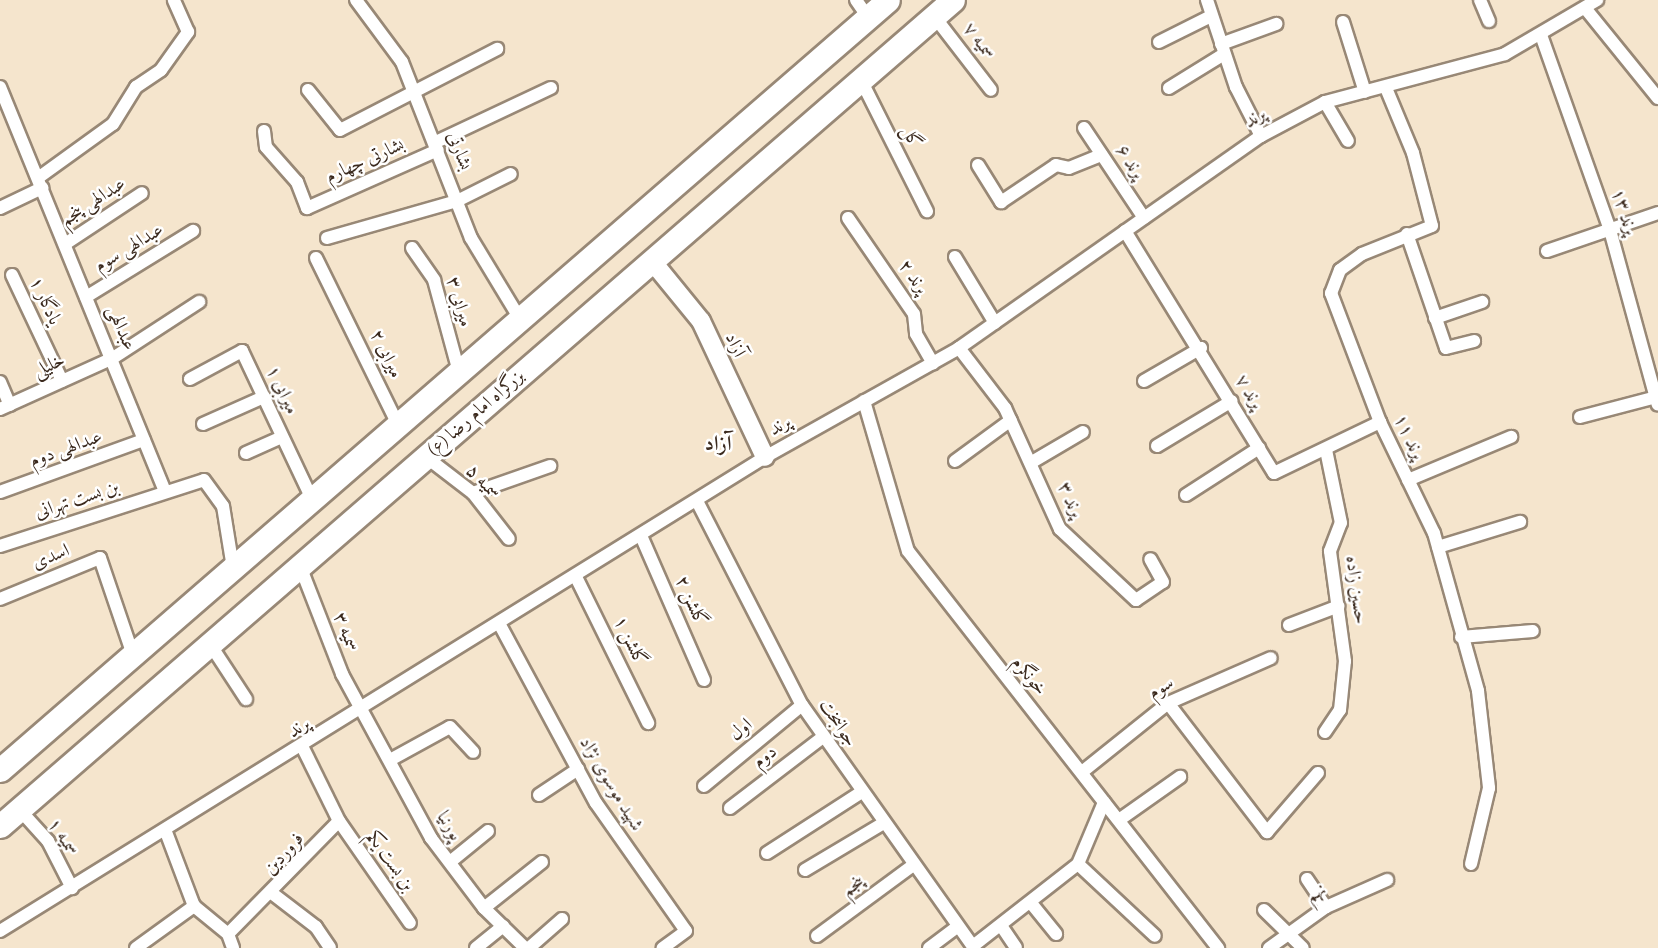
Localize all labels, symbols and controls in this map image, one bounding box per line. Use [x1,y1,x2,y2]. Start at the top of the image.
street label: سمیه ۷ [958,18,1000,64]
street label: پرند [1240,103,1270,133]
street label: گل [896,122,926,152]
street label: بشارتی [441,129,477,173]
street label: بشارتی چهارم [322,134,408,188]
street label: پرند ۶ [1110,140,1150,184]
street label: عبدالهی پنجم [56,172,130,232]
street label: پرند ۱۳ [1606,186,1642,238]
street label: عبدالهی سوم [90,218,168,278]
street label: پرند ۲ [893,255,933,299]
street label: یادگار ۱ [24,273,66,329]
street label: میرابی ۳ [441,274,477,330]
street label: عبدالهی [101,302,141,354]
street label: میرابی ۲ [365,326,407,382]
street label: آزاد [720,329,750,361]
street label: خلیلی [29,349,69,383]
street label: میرابی ۱ [261,362,303,418]
street label: بزرگراه امام رضا (ع) [423,365,529,461]
street label: پرند ۷ [1230,370,1268,414]
street label: پرند [765,411,795,441]
street label: پرند ۱۱ [1389,411,1429,463]
street label: عبدالهی دوم [27,425,105,473]
district label: آزاد [705,430,731,456]
street label: سمیه ۵ [461,460,505,504]
street label: بن بست تهرانی [32,476,122,524]
street label: پرند ۳ [1052,479,1088,521]
street label: اسدی [29,539,73,575]
street label: حسین زاده [1340,554,1372,626]
street label: گلشن ۲ [670,572,712,630]
street label: سمیه ۳ [328,609,364,655]
street label: گلشن ۱ [608,612,652,670]
street label: خونگرم [1006,652,1052,700]
street label: سوم [1144,672,1178,704]
street label: جوانبخت [814,695,862,751]
street label: پرند [284,713,314,743]
street label: اول [725,714,757,746]
street label: شهید موسوی نژاد [574,733,648,835]
street label: دوم [748,740,782,774]
street label: پورنیا [431,807,467,845]
street label: سمیه ۱ [42,814,84,860]
street label: بن بست یکم [361,826,419,896]
street label: فروردین [259,828,309,880]
street label: پنجم [837,870,869,902]
street label: نهم [1302,878,1330,908]

